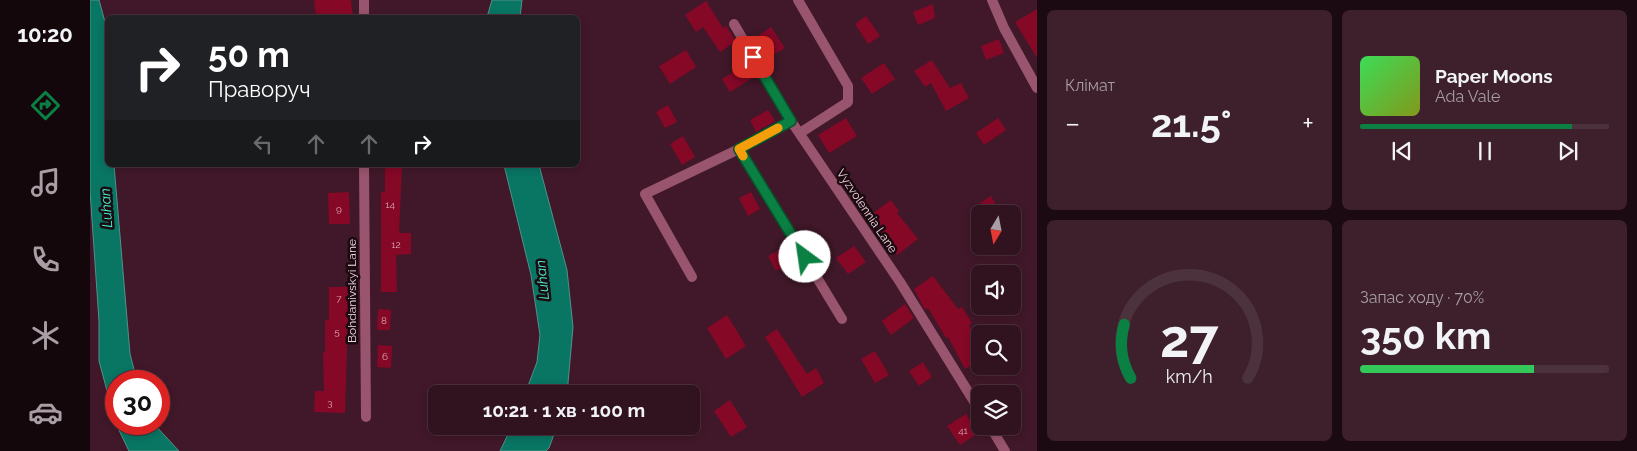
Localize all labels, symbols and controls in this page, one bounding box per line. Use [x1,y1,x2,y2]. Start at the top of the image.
text: 10:20 [17,21,73,47]
text: 50 m [208,34,290,75]
icon: right [125,35,190,100]
pin [732,36,774,78]
icon: arrive [739,43,767,71]
text: Paper Moons [1435,65,1553,87]
text: Праворуч [208,76,311,102]
text: Клімат [1065,76,1115,95]
text: Ada Vale [1435,87,1500,106]
icon: directions [28,88,63,123]
text: 21.5° [1151,101,1232,146]
text: − [1065,107,1080,140]
text: + [1302,107,1314,140]
icon: left [249,130,277,158]
icon: ahead [302,130,330,158]
icon: ahead [355,130,383,158]
icon: right [408,130,436,158]
icon: previous [1388,137,1416,165]
icon: pause [1471,137,1499,165]
icon: next [1554,137,1582,165]
icon: music [28,165,63,200]
street label: Vyzvolennia Lane [834,167,900,255]
water label: Luhan [97,188,115,228]
house number: 14 [385,199,395,210]
house number: 9 [336,203,342,214]
north arrow [971,205,1021,255]
map controls [971,205,1021,435]
position arrow [778,230,830,282]
street label: Bohdanivskyi Lane [345,239,359,343]
house number: 12 [391,239,401,250]
icon: phone [28,242,63,277]
water label: Luhan [532,259,552,301]
button: sound [971,265,1021,315]
text: Запас ходу · 70% [1360,288,1484,307]
house number: 7 [336,293,342,304]
text: 27 [1160,308,1220,369]
text: 350 km [1360,313,1491,358]
house number: 8 [381,315,387,326]
icon: climate [28,318,63,353]
button: search [971,325,1021,375]
house number: 5 [334,326,340,337]
house number: 6 [382,351,388,362]
text: km/h [1166,366,1213,387]
speed limit sign: 30 [105,370,170,435]
button: layers [971,385,1021,435]
icon: car [28,395,63,430]
house number: 3 [327,397,333,408]
text: 10:21 · 1 хв · 100 m [483,399,645,421]
house number: 41 [958,425,969,436]

